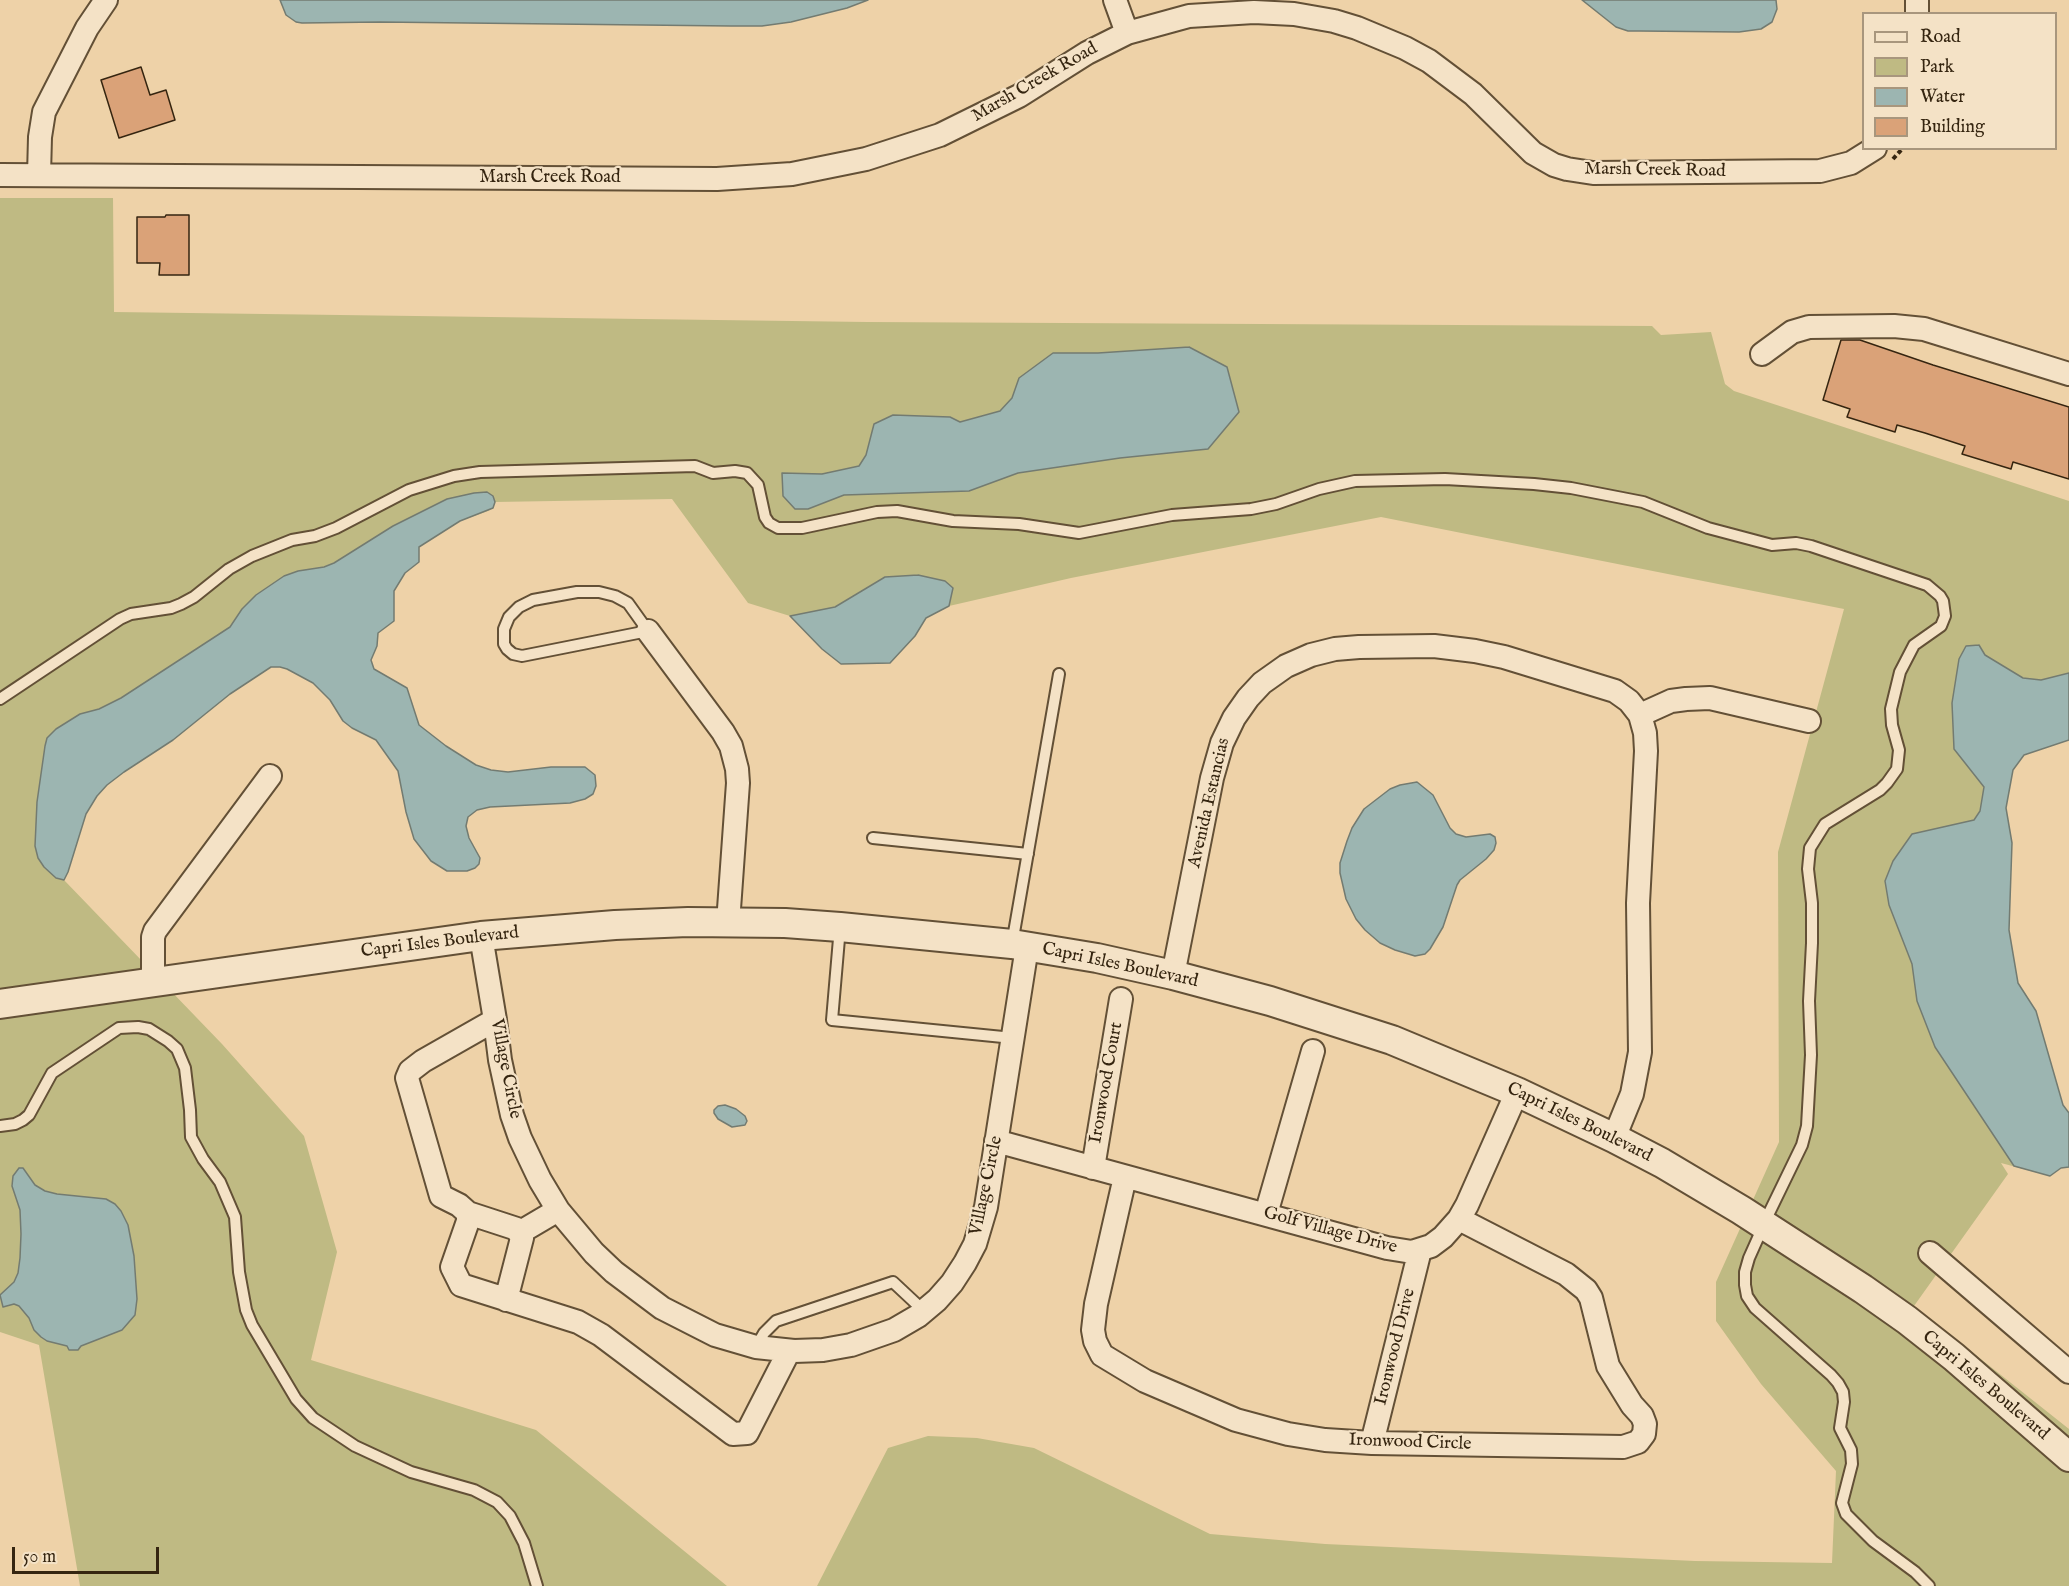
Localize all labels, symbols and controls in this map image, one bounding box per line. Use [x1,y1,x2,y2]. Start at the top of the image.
legend [1862,12,2057,150]
text: Road [1920,26,1961,49]
street label: Marsh Creek Road [968,38,1102,128]
text: Park [1920,56,1954,79]
text: Water [1920,86,1965,109]
text: Building [1920,116,1985,139]
street label: Marsh Creek Road [1584,159,1726,183]
street label: Marsh Creek Road [479,167,621,189]
street label: Avenida Estancias [1185,736,1235,870]
street label: Capri Isles Boulevard [360,923,520,963]
street label: Capri Isles Boulevard [1040,939,1200,993]
street label: Village Circle [485,1017,525,1121]
street label: Ironwood Court [1086,1021,1128,1145]
street label: Capri Isles Boulevard [1503,1078,1655,1168]
street label: Village Circle [966,1134,1008,1238]
street label: Golf Village Drive [1261,1203,1399,1259]
street label: Ironwood Drive [1371,1286,1421,1408]
street label: Capri Isles Boulevard [1917,1327,2053,1445]
street label: Ironwood Circle [1348,1430,1472,1456]
scale bar [15,1535,162,1573]
text: 50 m [23,1546,56,1569]

